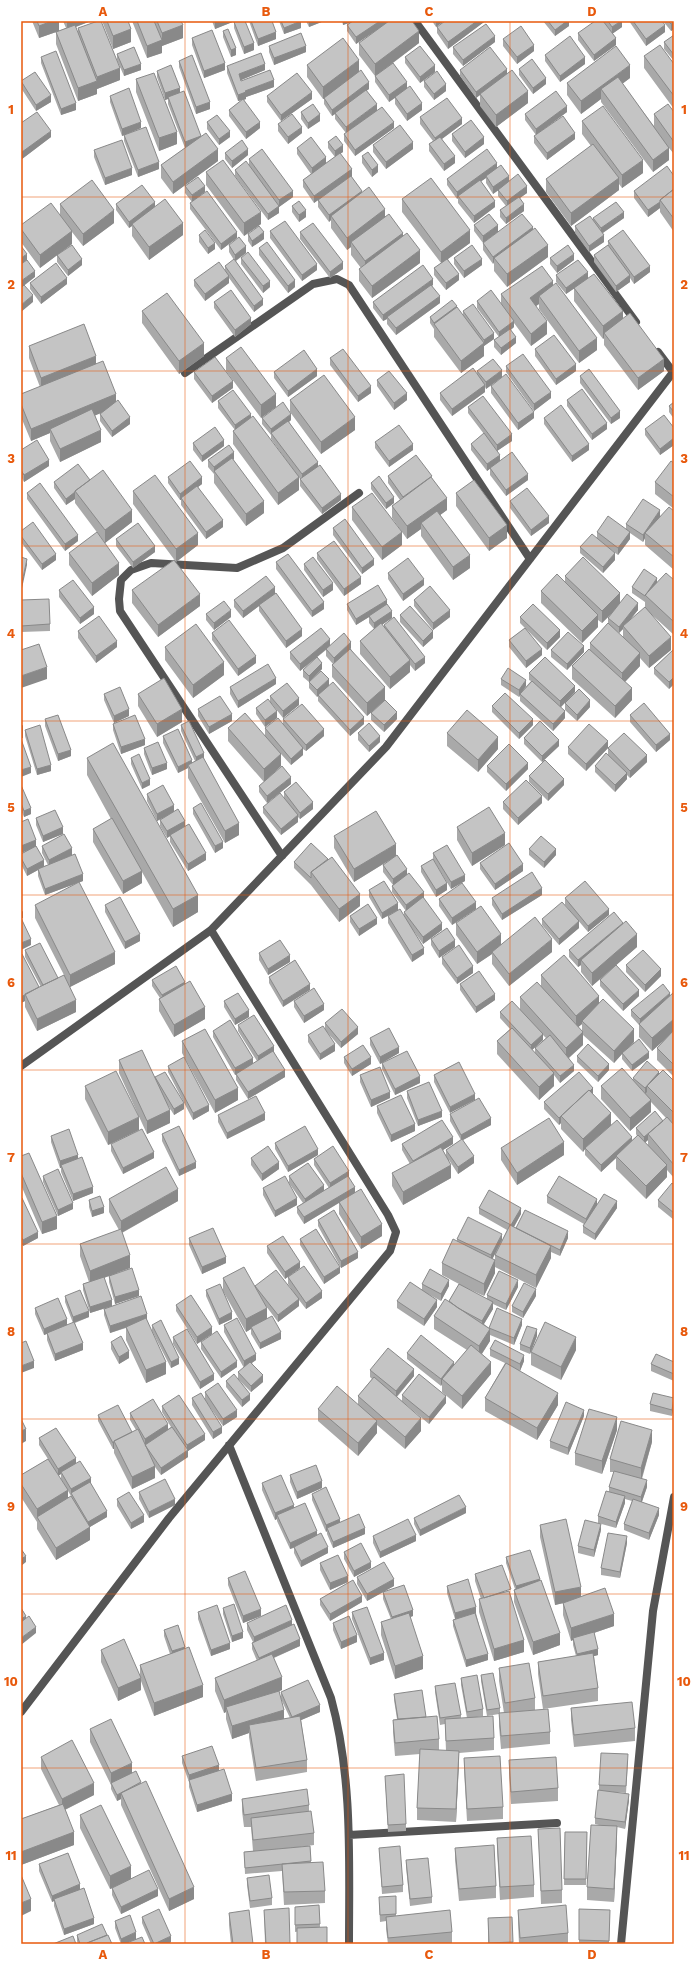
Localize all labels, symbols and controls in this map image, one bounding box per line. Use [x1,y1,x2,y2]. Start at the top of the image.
text: A [99,4,108,19]
text: B [262,4,271,19]
text: C [425,4,434,19]
text: D [587,4,597,19]
text: 1 [8,102,14,117]
text: 1 [681,102,687,117]
text: 2 [7,277,15,292]
text: 2 [680,277,688,292]
text: 3 [7,451,15,466]
text: 3 [680,451,688,466]
text: 4 [7,626,16,641]
text: 4 [680,626,689,641]
text: 5 [7,800,15,815]
text: 5 [680,800,688,815]
text: 6 [7,975,15,990]
text: 6 [680,975,688,990]
text: 7 [7,1150,15,1165]
text: 7 [680,1150,688,1165]
text: 8 [7,1324,15,1339]
text: 8 [680,1324,688,1339]
text: 9 [7,1499,15,1514]
text: 9 [680,1499,688,1514]
text: 10 [4,1674,18,1689]
text: 10 [677,1674,691,1689]
text: 11 [5,1848,17,1863]
text: 11 [678,1848,690,1863]
text: A [99,1947,108,1962]
text: B [262,1947,271,1962]
text: C [425,1947,434,1962]
text: D [587,1947,597,1962]

